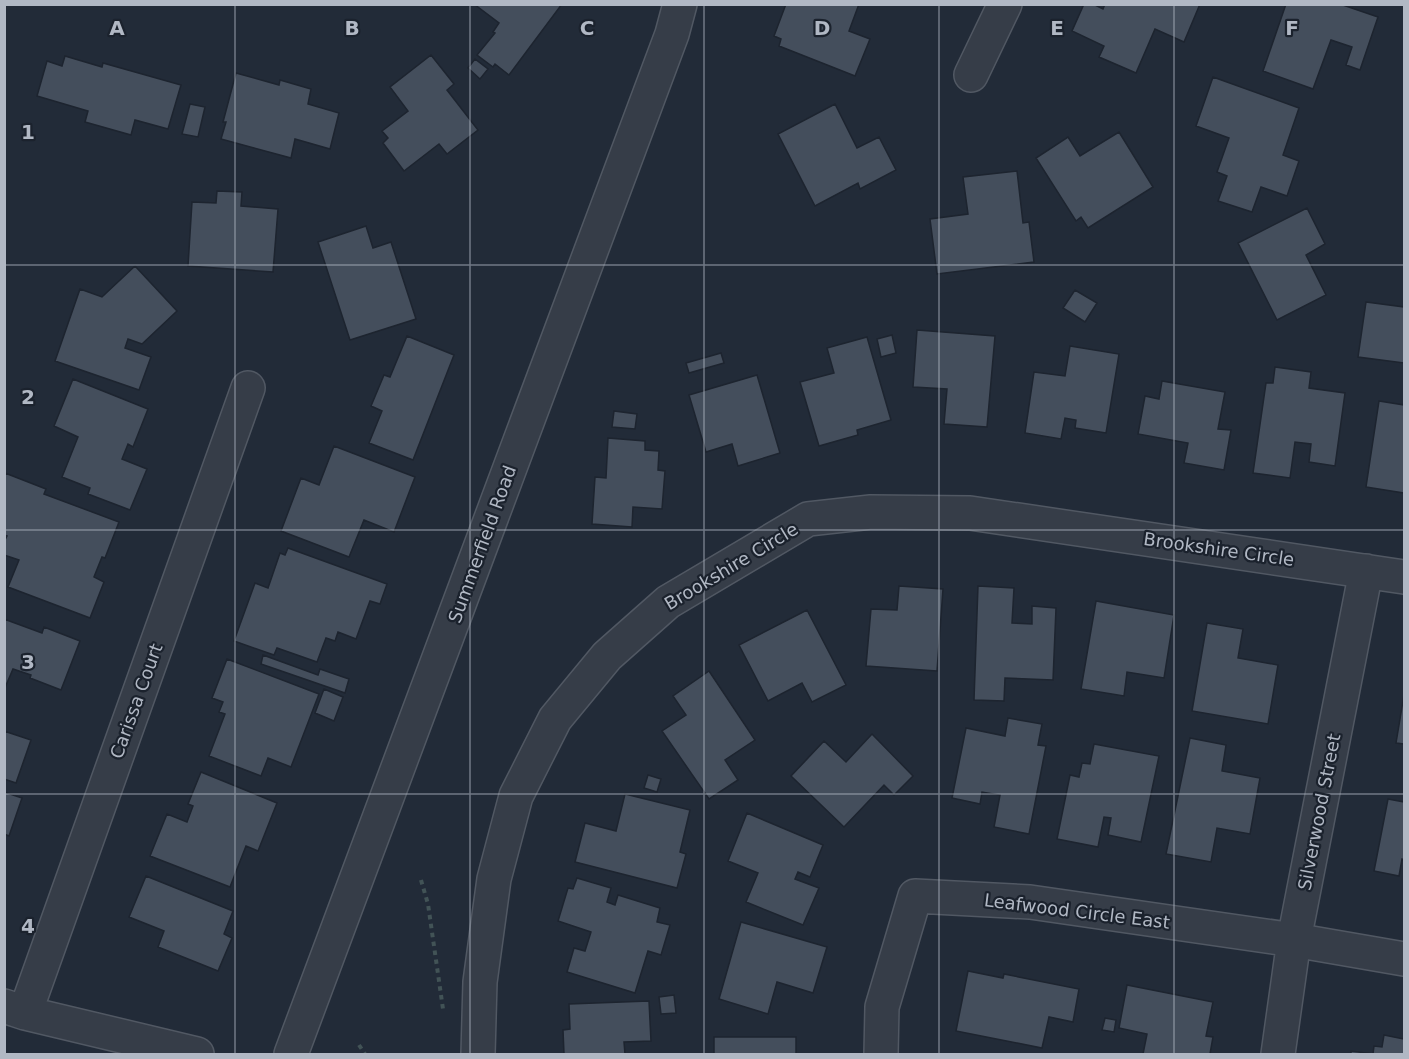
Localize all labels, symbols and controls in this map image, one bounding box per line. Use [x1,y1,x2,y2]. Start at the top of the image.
text: A [109,16,125,40]
text: B [344,16,360,40]
text: C [580,16,594,40]
text: D [814,16,830,40]
text: E [1050,16,1064,40]
text: F [1285,16,1299,40]
text: 1 [21,120,35,144]
text: 2 [21,385,35,409]
street label: Summerfield Road [444,462,520,626]
street label: Brookshire Circle [660,518,802,614]
street label: Brookshire Circle [1142,528,1296,570]
street label: Carissa Court [105,641,167,761]
text: 3 [21,650,35,674]
street label: Silverwood Street [1294,732,1344,892]
street label: Leafwood Circle East [983,889,1171,933]
text: 4 [21,914,35,938]

